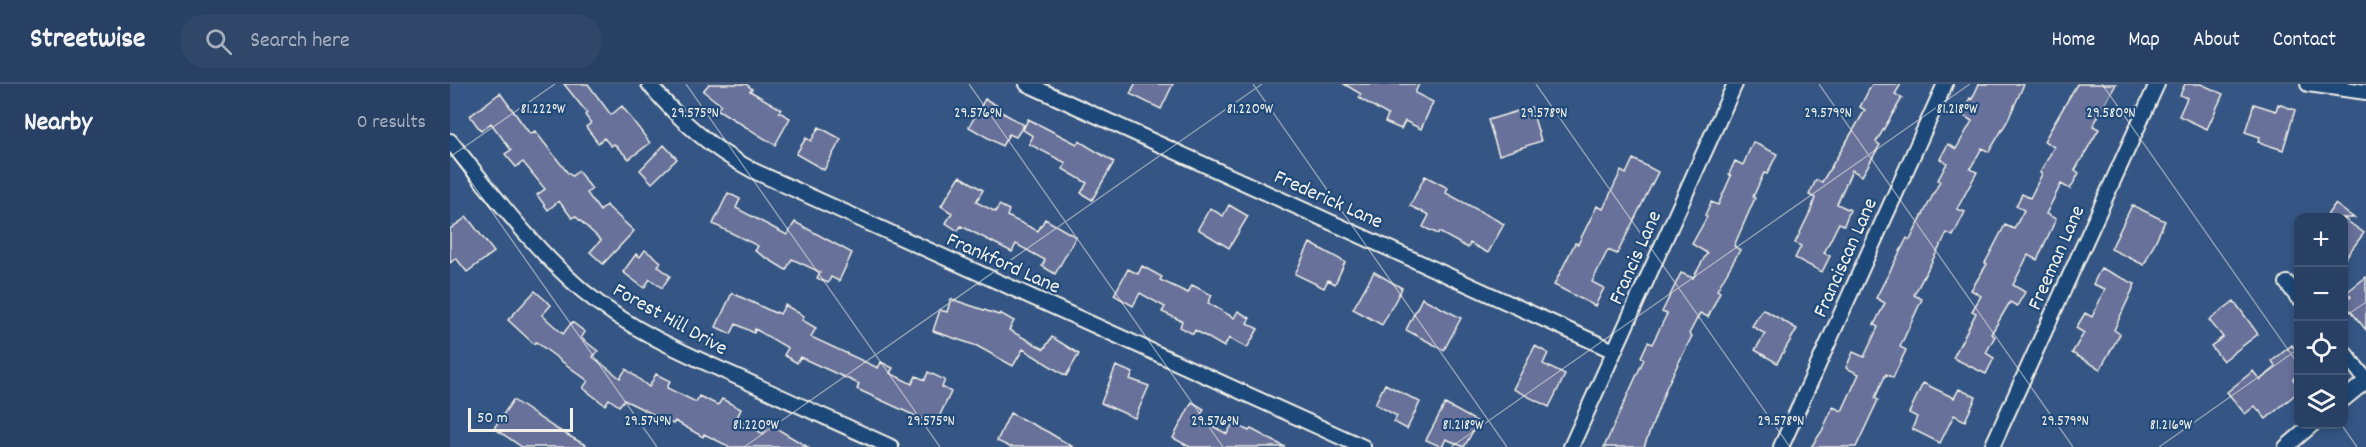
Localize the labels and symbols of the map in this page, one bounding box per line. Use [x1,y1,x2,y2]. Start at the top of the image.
text: 81.222°W [521,99,566,121]
text: 81.220°W [1227,99,1274,121]
text: 81.218°W [1936,99,1978,121]
text: 29.575°N [671,103,719,125]
text: 29.576°N [954,103,1002,125]
text: 29.578°N [1521,103,1567,125]
text: 29.579°N [1804,103,1852,125]
text: 29.580°N [2086,103,2136,125]
street label: Frederick Lane [1269,163,1387,238]
street label: Franciscan Lane [1807,194,1886,323]
street label: Freeman Lane [2021,201,2094,315]
street label: Francis Lane [1603,206,1671,310]
street label: Frankford Lane [941,226,1065,303]
street label: Forest Hill Drive [607,277,732,365]
scale bar [468,405,573,432]
text: 29.574°N [624,411,672,433]
text: 29.575°N [907,411,955,433]
text: 29.576°N [1191,411,1239,433]
text: 29.578°N [1758,411,1804,433]
text: 29.579°N [2041,411,2089,433]
text: 81.220°W [733,415,780,437]
text: 81.218°W [1442,415,1484,437]
text: 81.216°W [2150,415,2193,437]

